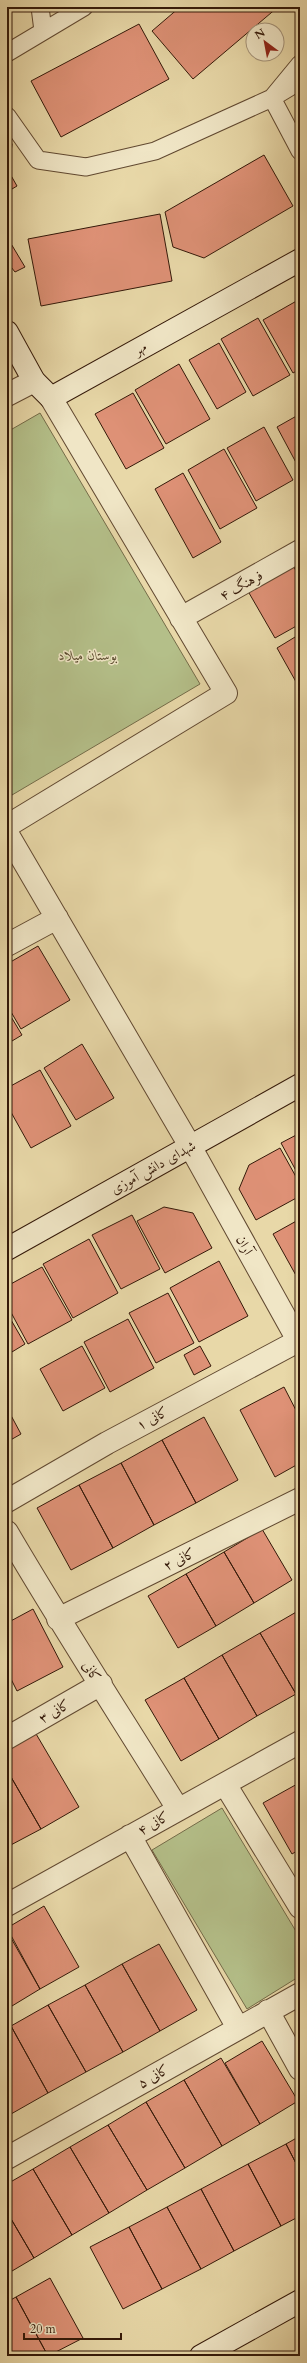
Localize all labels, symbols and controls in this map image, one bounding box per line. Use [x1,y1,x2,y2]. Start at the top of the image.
north arrow [245,22,285,62]
text: N [252,25,268,43]
street label: مهر [129,337,150,361]
street label: فرهنگ ۴ [216,566,266,605]
park label: بوستان میلاد [59,646,118,665]
street label: شهدای دانش آموزی [107,1136,199,1199]
street label: آران [231,1232,259,1260]
street label: کانی ۱ [133,1402,171,1435]
street label: کانی ۲ [160,1544,198,1575]
street label: کانی [78,1657,105,1685]
street label: کانی ۳ [35,1695,73,1728]
street label: کانی ۴ [134,1807,172,1840]
street label: کانی ۵ [134,2060,172,2093]
scale bar [24,2315,121,2341]
text: 20 m [30,2321,57,2337]

